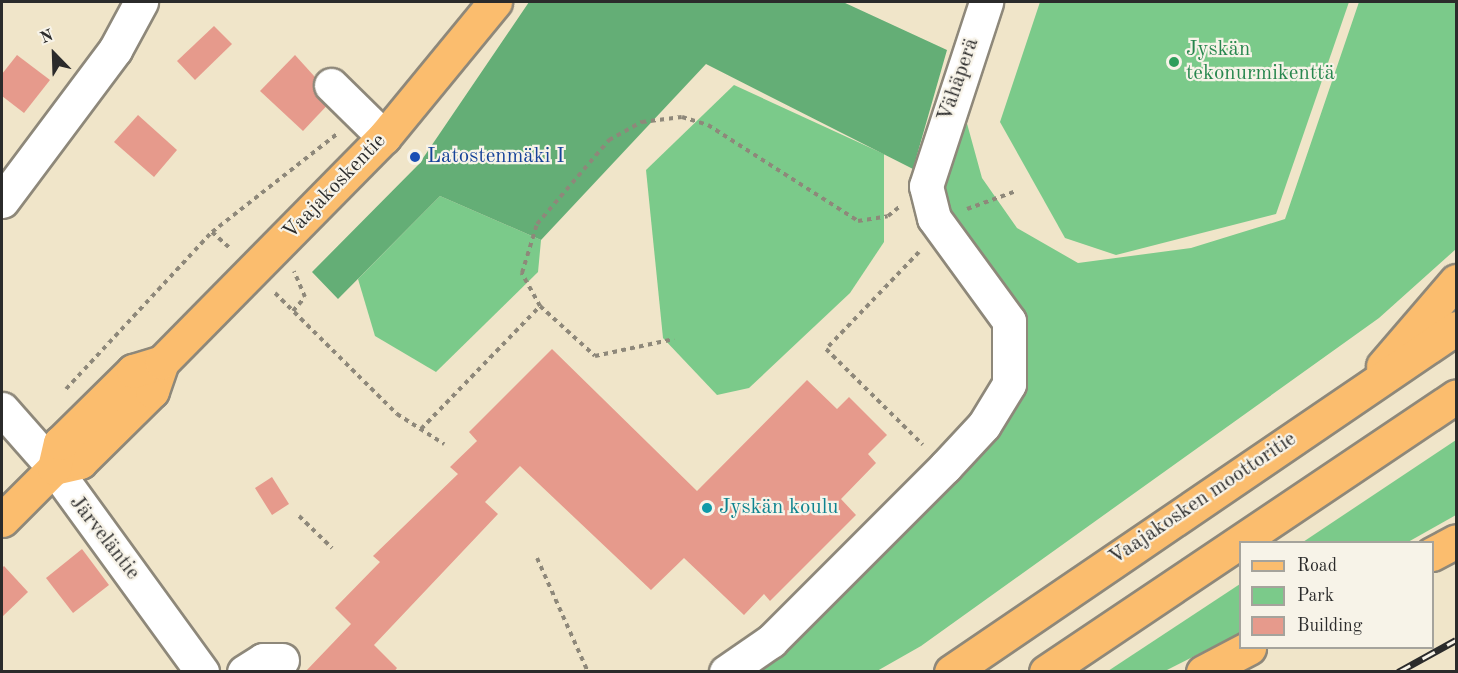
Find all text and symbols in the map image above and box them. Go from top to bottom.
north arrow [24,24,84,84]
text: N [38,28,56,47]
street label: Vähäperä [933,35,985,125]
place label: Jyskän tekonurmikenttä [1186,37,1335,87]
marker: Jyskän tekonurmikenttä [1167,55,1181,69]
street label: Vaajakoskentie [278,129,392,245]
place label: Latostenmäki I [427,144,564,170]
marker: Latostenmäki I [408,150,422,164]
street label: Vaajakosken moottoritie [1105,427,1301,571]
street label: Järveläntie [63,491,145,585]
place label: Jyskän koulu [719,495,839,521]
marker: Jyskän koulu [700,501,714,515]
legend [1239,541,1434,649]
text: Road [1297,557,1337,575]
text: Park [1297,587,1334,605]
text: Building [1297,617,1362,635]

